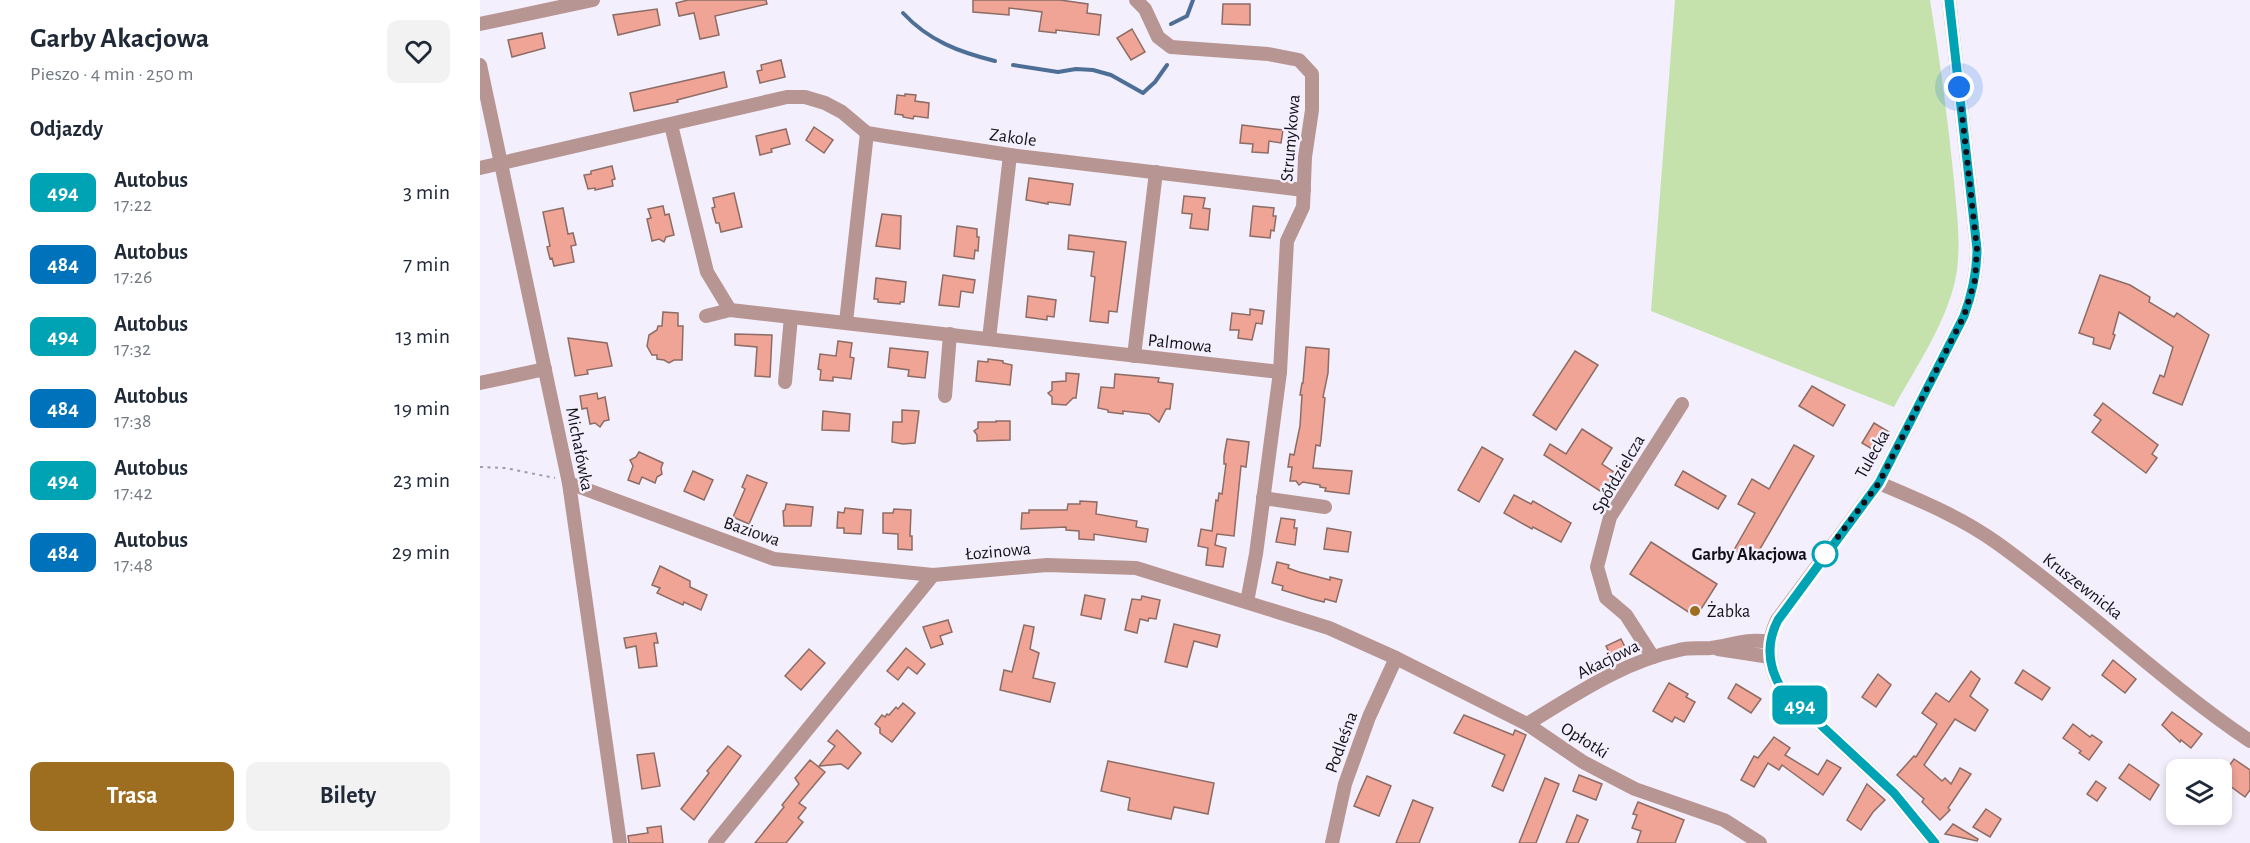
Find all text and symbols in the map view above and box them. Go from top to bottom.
button: heart [387,20,450,83]
text: Garby Akacjowa [30,25,209,53]
text: Pieszo · 4 min · 250 m [30,64,193,84]
your location [1944,72,1974,102]
street label: Strumykowa [1278,94,1304,182]
text: Odjazdy [30,118,103,140]
street label: Zakole [988,126,1038,150]
text: Autobus [114,169,188,191]
text: 3 min [403,181,450,203]
text: 494 [47,182,79,203]
text: 17:22 [114,195,152,215]
text: Autobus [114,241,188,263]
text: 7 min [403,253,450,275]
text: 484 [47,254,79,275]
text: 17:26 [114,267,152,287]
text: Autobus [114,313,188,335]
text: 13 min [395,325,450,347]
text: 494 [47,326,79,347]
street label: Palmowa [1147,332,1213,356]
text: 17:32 [114,339,151,359]
text: Autobus [114,385,188,407]
text: 19 min [394,397,450,419]
text: 484 [47,398,79,419]
street label: Michałówka [562,406,596,492]
text: 17:38 [114,411,152,431]
street label: Tulecka [1852,427,1893,482]
street label: Spółdzielcza [1589,432,1649,517]
text: Autobus [114,457,188,479]
text: 23 min [393,469,450,491]
text: 494 [47,470,79,491]
text: 17:42 [114,483,153,503]
street label: Baziowa [721,514,782,550]
text: Autobus [114,529,188,551]
street label: Łozinowa [964,540,1032,564]
text: 29 min [392,541,450,563]
marker: Garby Akacjowa [1812,541,1838,567]
text: 484 [47,542,79,563]
place label: Garby Akacjowa [1692,546,1807,564]
street label: Kruszewnicka [2039,550,2126,623]
text: 17:48 [114,555,153,575]
place label: Żabka [1707,601,1750,621]
marker: Żabka [1688,604,1702,618]
street label: Akacjowa [1574,637,1642,683]
line badge: 494 [1766,686,1834,724]
text: 494 [1784,695,1816,716]
street label: Podleśna [1323,709,1361,775]
street label: Opłotki [1557,719,1611,762]
map controls [2166,759,2232,825]
button: layers [2166,759,2232,825]
button: Trasa [30,762,234,831]
button: Bilety [246,762,450,831]

